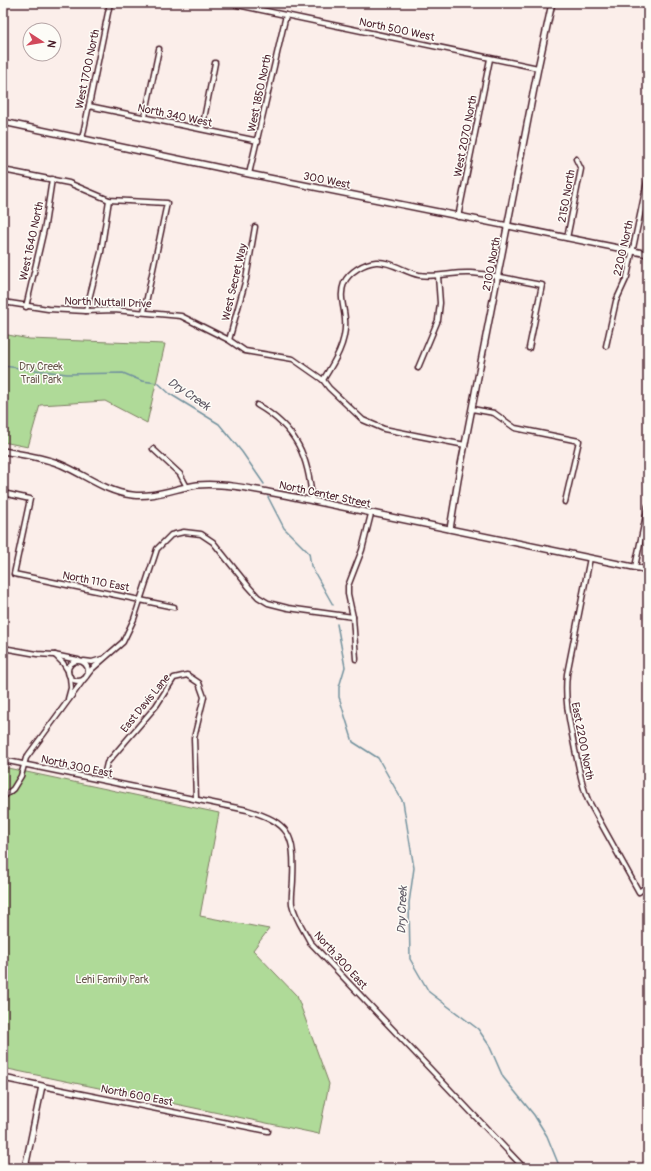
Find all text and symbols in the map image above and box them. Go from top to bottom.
street label: North 500 West [358,15,436,44]
north arrow [22,22,62,62]
street label: West 1700 North [73,28,102,110]
text: N [44,39,58,50]
street label: West 1850 North [245,53,274,133]
street label: West 2070 North [451,94,480,178]
street label: North 340 West [136,101,214,130]
street label: 2150 North [555,169,578,223]
street label: 300 West [302,170,352,192]
street label: West 1640 North [17,200,46,282]
street label: 2200 North [611,219,636,277]
street label: 2100 North [480,236,503,292]
street label: West Secret Way [219,242,250,322]
street label: North Nuttall Drive [64,294,152,311]
park label: Dry Creek Trail Park [19,360,63,386]
water label: Dry Creek [165,375,214,415]
street label: North Center Street [278,478,372,511]
street label: North 110 East [61,569,131,594]
street label: East Davis Lane [118,671,173,735]
street label: East 2200 North [569,701,596,781]
street label: North 300 East [40,753,114,781]
water label: Dry Creek [394,885,411,934]
street label: North 300 East [311,929,370,992]
park label: Lehi Family Park [75,973,149,986]
street label: North 600 East [100,1082,175,1109]

